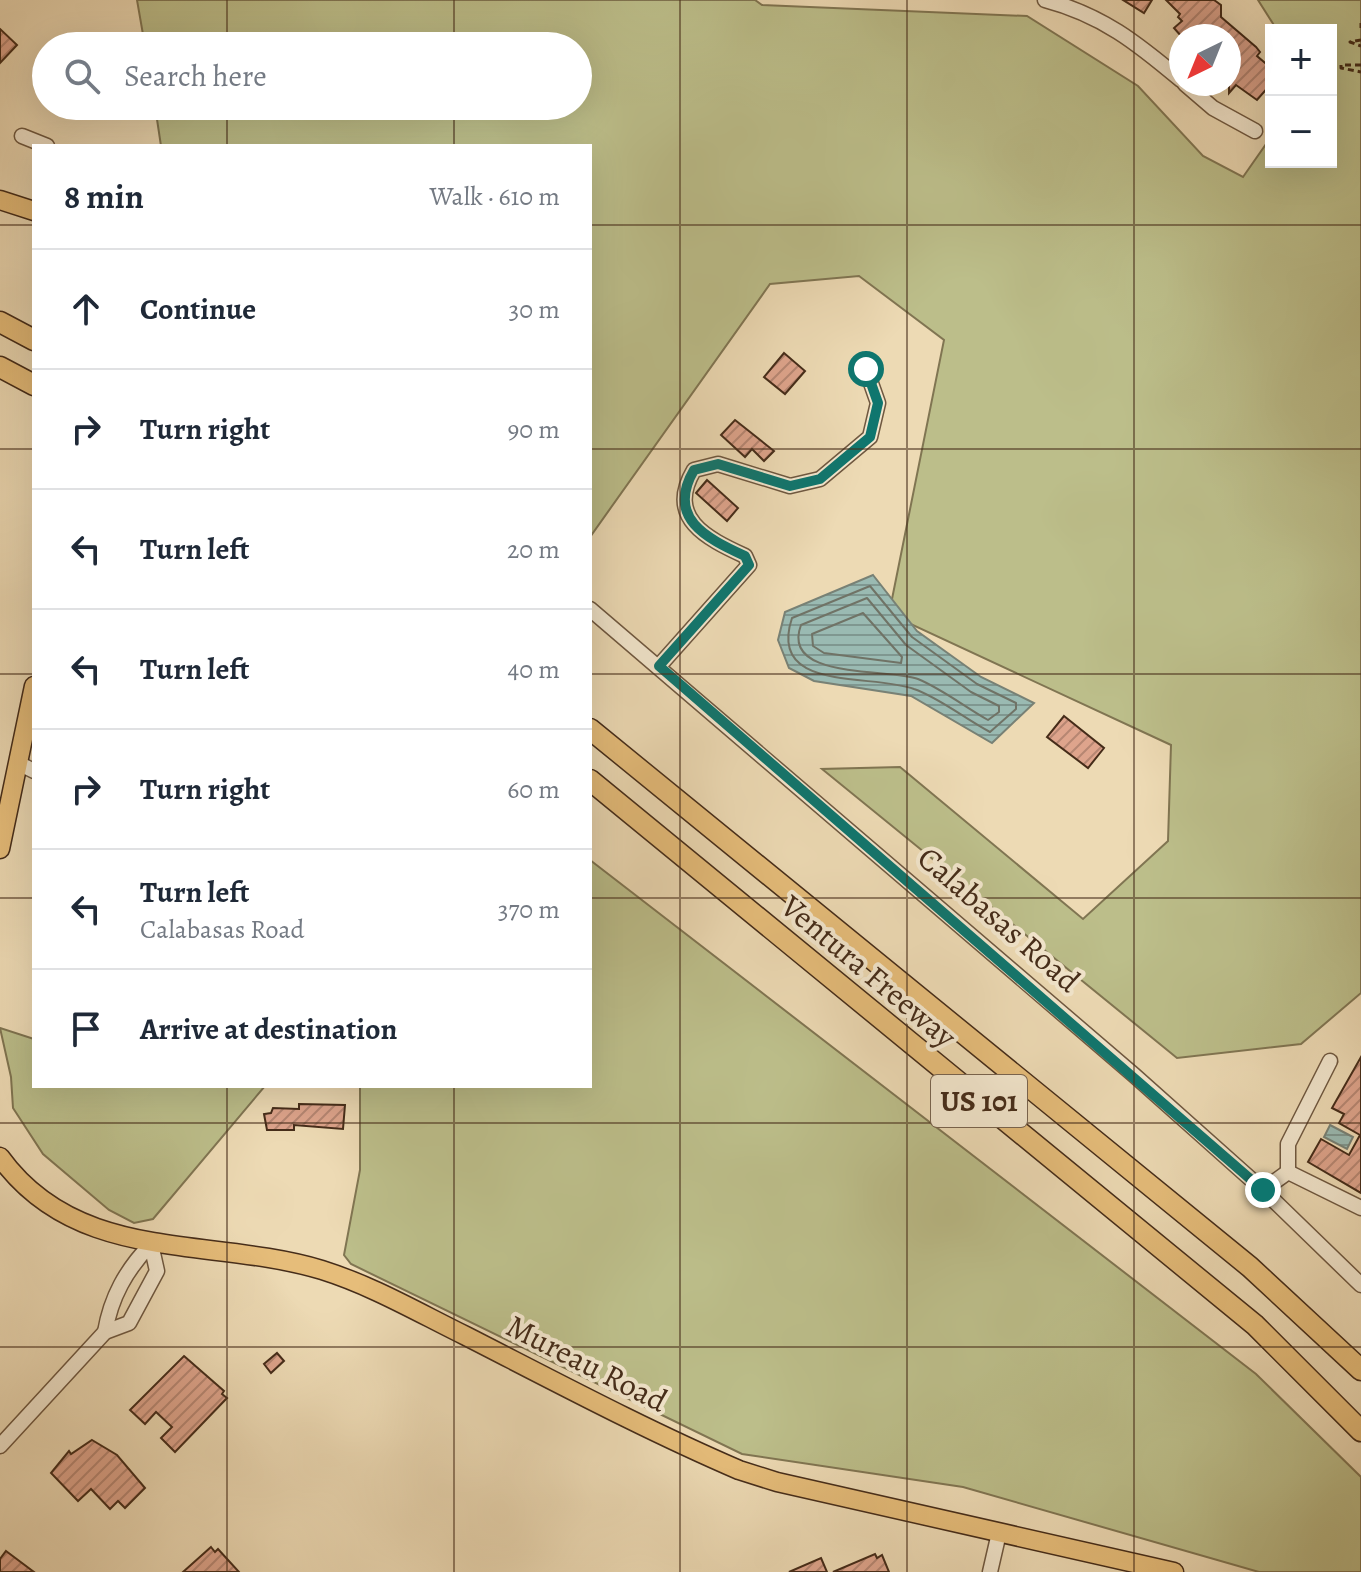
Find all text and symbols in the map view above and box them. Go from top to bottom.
north arrow [1169,24,1241,96]
map controls [1265,24,1337,168]
button: + [1265,24,1337,96]
search box [32,32,592,120]
icon: search [60,54,104,98]
text: Search here [124,56,267,96]
button: − [1265,96,1337,168]
text: 8 min [64,173,144,220]
text: Walk · 610 m [429,179,560,214]
icon: ahead [64,287,108,331]
text: Continue [140,289,256,329]
text: 30 m [509,292,560,327]
route start [848,351,884,387]
icon: right [64,407,108,451]
text: Turn right [140,409,270,449]
text: 90 m [508,412,560,447]
icon: left [64,527,108,571]
text: Turn left [140,529,249,569]
text: 20 m [507,532,560,567]
icon: left [64,647,108,691]
text: Turn left [140,649,249,689]
text: 40 m [508,652,560,687]
icon: right [64,767,108,811]
text: Turn right [140,769,270,809]
text: 60 m [507,772,560,807]
street label: Calabasas Road [908,836,1090,1003]
text: Turn left [140,872,249,912]
street label: Ventura Freeway [771,884,967,1058]
icon: left [64,887,108,931]
text: 370 m [498,892,560,927]
text: Calabasas Road [140,912,304,947]
icon: arrive [64,1007,108,1051]
text: Arrive at destination [140,1009,397,1049]
road number: US 101 [931,1075,1027,1127]
route end [1245,1172,1281,1208]
street label: Mureau Road [499,1304,676,1423]

